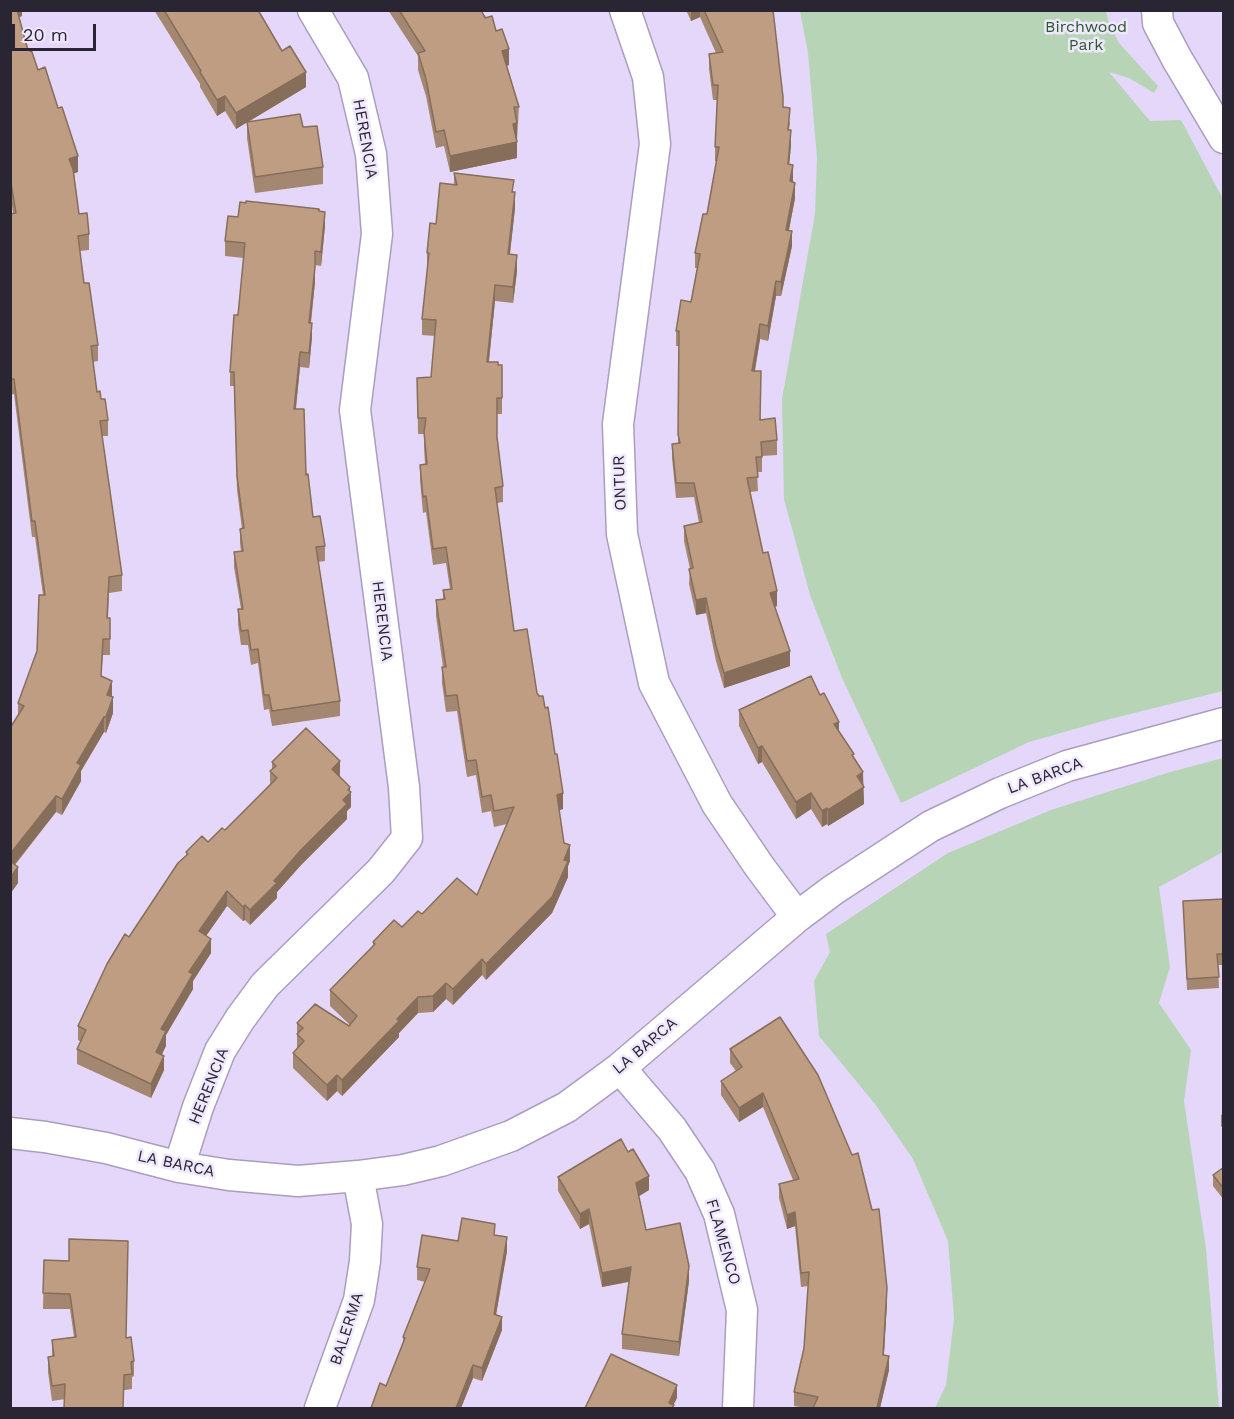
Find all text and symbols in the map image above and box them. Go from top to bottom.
scale bar [15,12,99,50]
park label: Birchwood Park [1045,17,1127,55]
text: 20 m [23,24,68,45]
street label: HERENCIA [349,98,381,180]
street label: ONTUR [609,455,631,511]
street label: HERENCIA [368,580,396,662]
street label: LA BARCA [1005,754,1085,798]
street label: LA BARCA [609,1013,681,1079]
street label: HERENCIA [185,1045,233,1127]
street label: LA BARCA [136,1146,216,1182]
street label: FLAMENCO [702,1197,744,1287]
street label: BALERMA [326,1290,368,1368]

